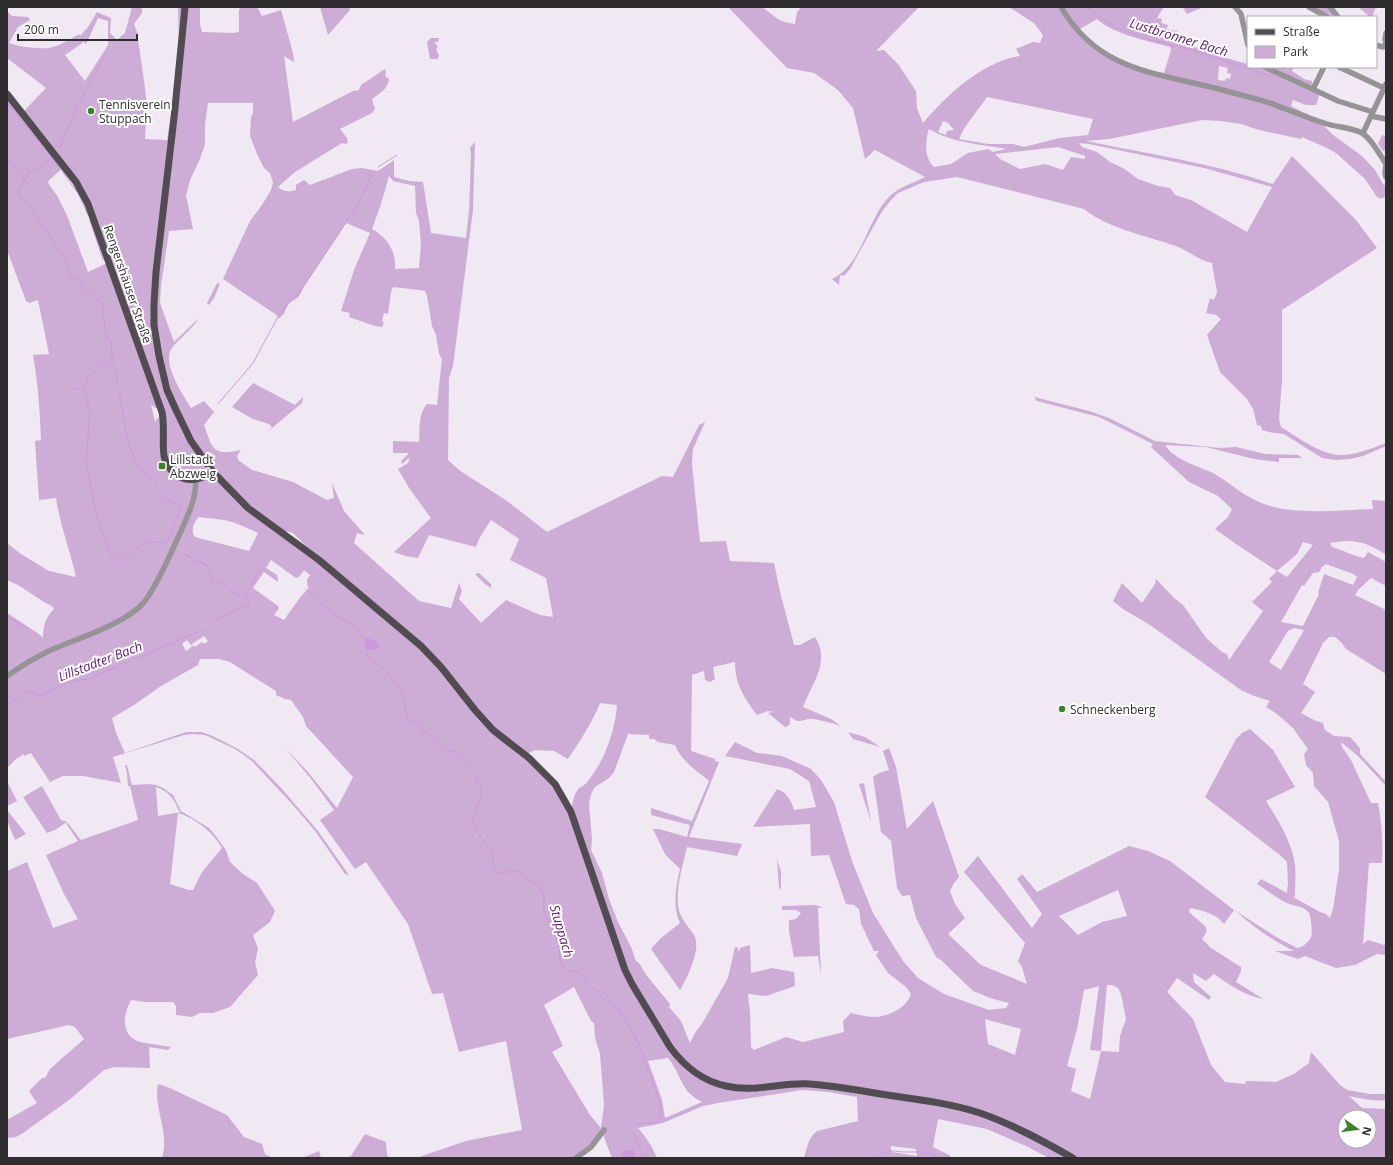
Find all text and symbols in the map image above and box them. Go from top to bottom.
water label: Lustbronner Bach [1128,13,1230,61]
scale bar [18,16,137,42]
legend [1247,16,1377,68]
text: 200 m [24,21,59,38]
text: Straße [1283,23,1320,40]
text: Park [1283,43,1309,60]
place label: Tennisverein Stuppach [99,96,171,127]
marker: Tennisverein Stuppach [86,106,96,116]
street label: Rengershäuser Straße [100,223,156,346]
place label: Lillstadt Abzweig [170,451,217,482]
marker: Lillstadt Abzweig [157,461,167,471]
water label: Lillstadter Bach [55,637,145,685]
place label: Schneckenberg [1070,701,1156,718]
marker: Schneckenberg [1057,704,1067,714]
water label: Stuppach [546,903,578,959]
north arrow [1337,1109,1377,1149]
text: N [1359,1125,1376,1138]

